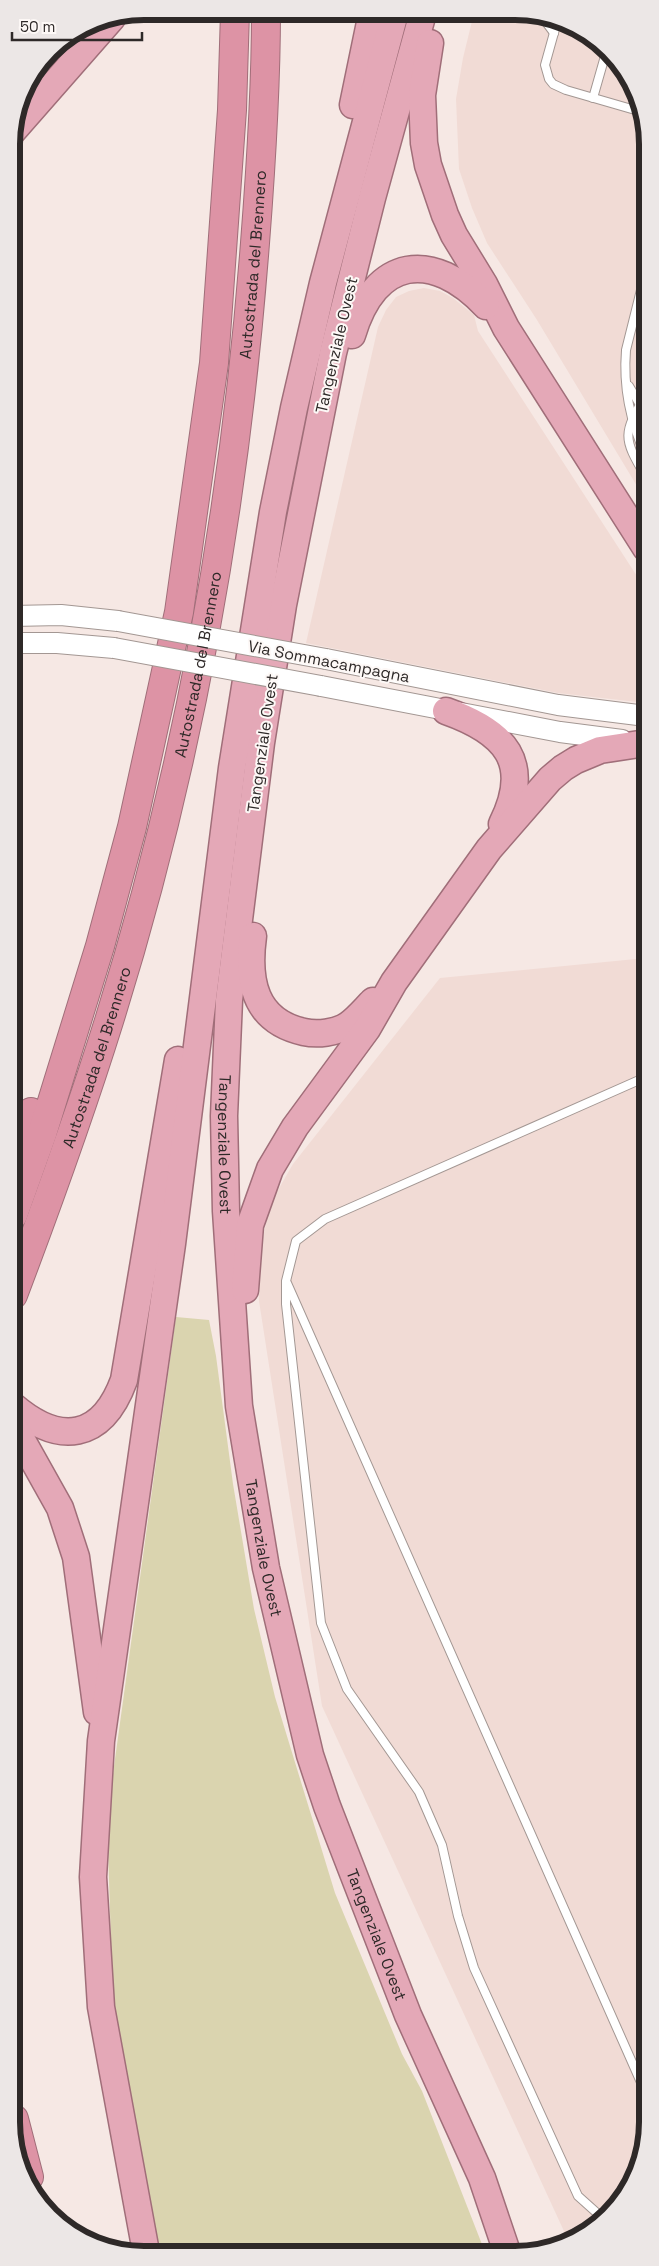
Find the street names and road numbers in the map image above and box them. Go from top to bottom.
street label: Autostrada del Brennero [234,170,271,360]
street label: Tangenziale Ovest [311,275,362,415]
street label: Autostrada del Brennero [170,570,226,760]
street label: Via Sommacampagna [246,635,412,687]
street label: Tangenziale Ovest [242,672,283,814]
street label: Autostrada del Brennero [58,964,136,1151]
street label: Tangenziale Ovest [213,1074,236,1215]
street label: Tangenziale Ovest [240,1478,287,1619]
street label: Tangenziale Ovest [341,1866,411,2004]

